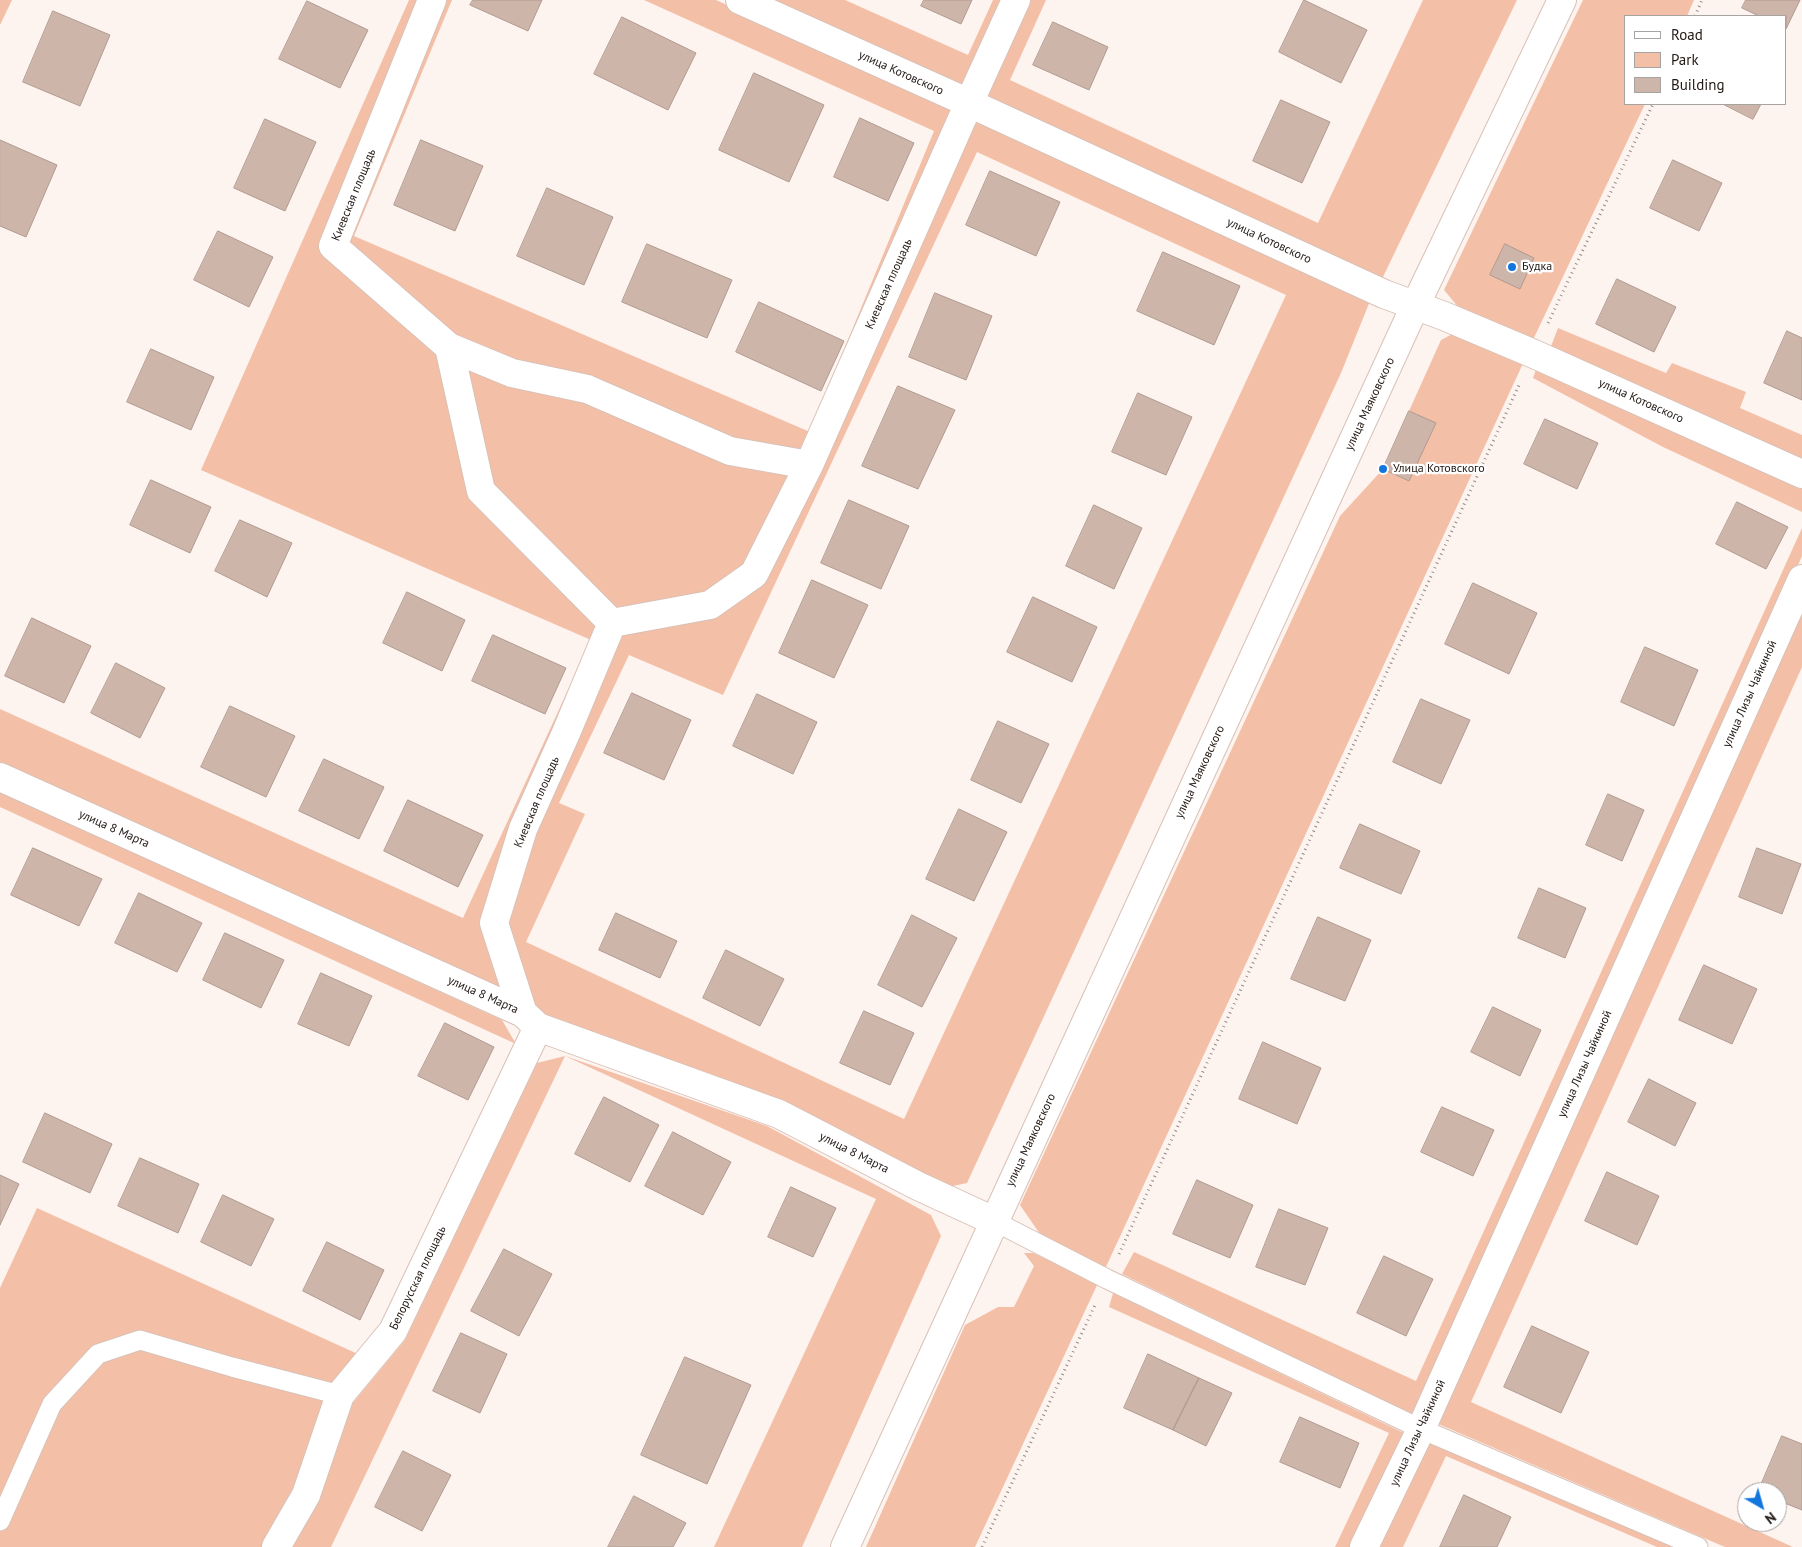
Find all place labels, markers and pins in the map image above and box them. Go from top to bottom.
place label: Будка [1522,260,1552,274]
marker: Будка [1506,261,1518,273]
place label: Улица Котовского [1393,462,1485,476]
marker: Улица Котовского [1377,463,1389,475]

